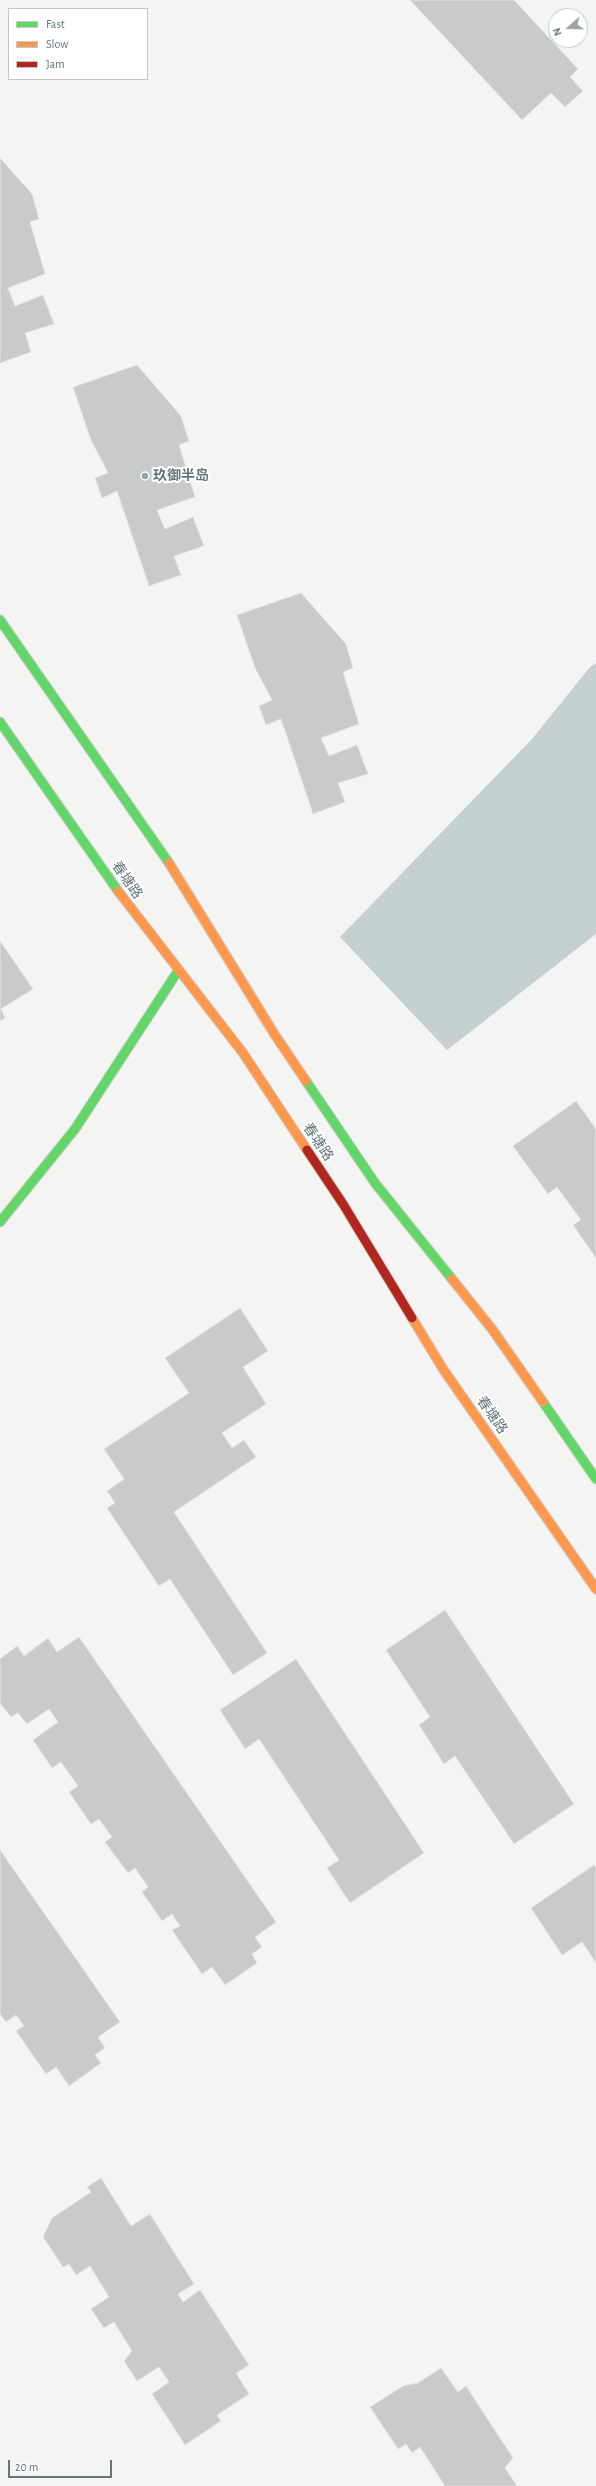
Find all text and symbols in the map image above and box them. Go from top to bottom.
legend [8,8,148,80]
north arrow [548,8,588,48]
text: Fast [46,18,65,30]
text: N [551,26,564,37]
text: Slow [46,38,68,50]
text: Jam [46,58,65,70]
place label: 玖御半岛 [153,468,209,484]
marker: 玖御半岛 [140,471,150,481]
street label: 春塘路 [108,858,146,902]
street label: 春塘路 [299,1120,337,1164]
street label: 春塘路 [473,1393,511,1437]
scale bar [10,2452,114,2478]
text: 20 m [15,2461,38,2473]

